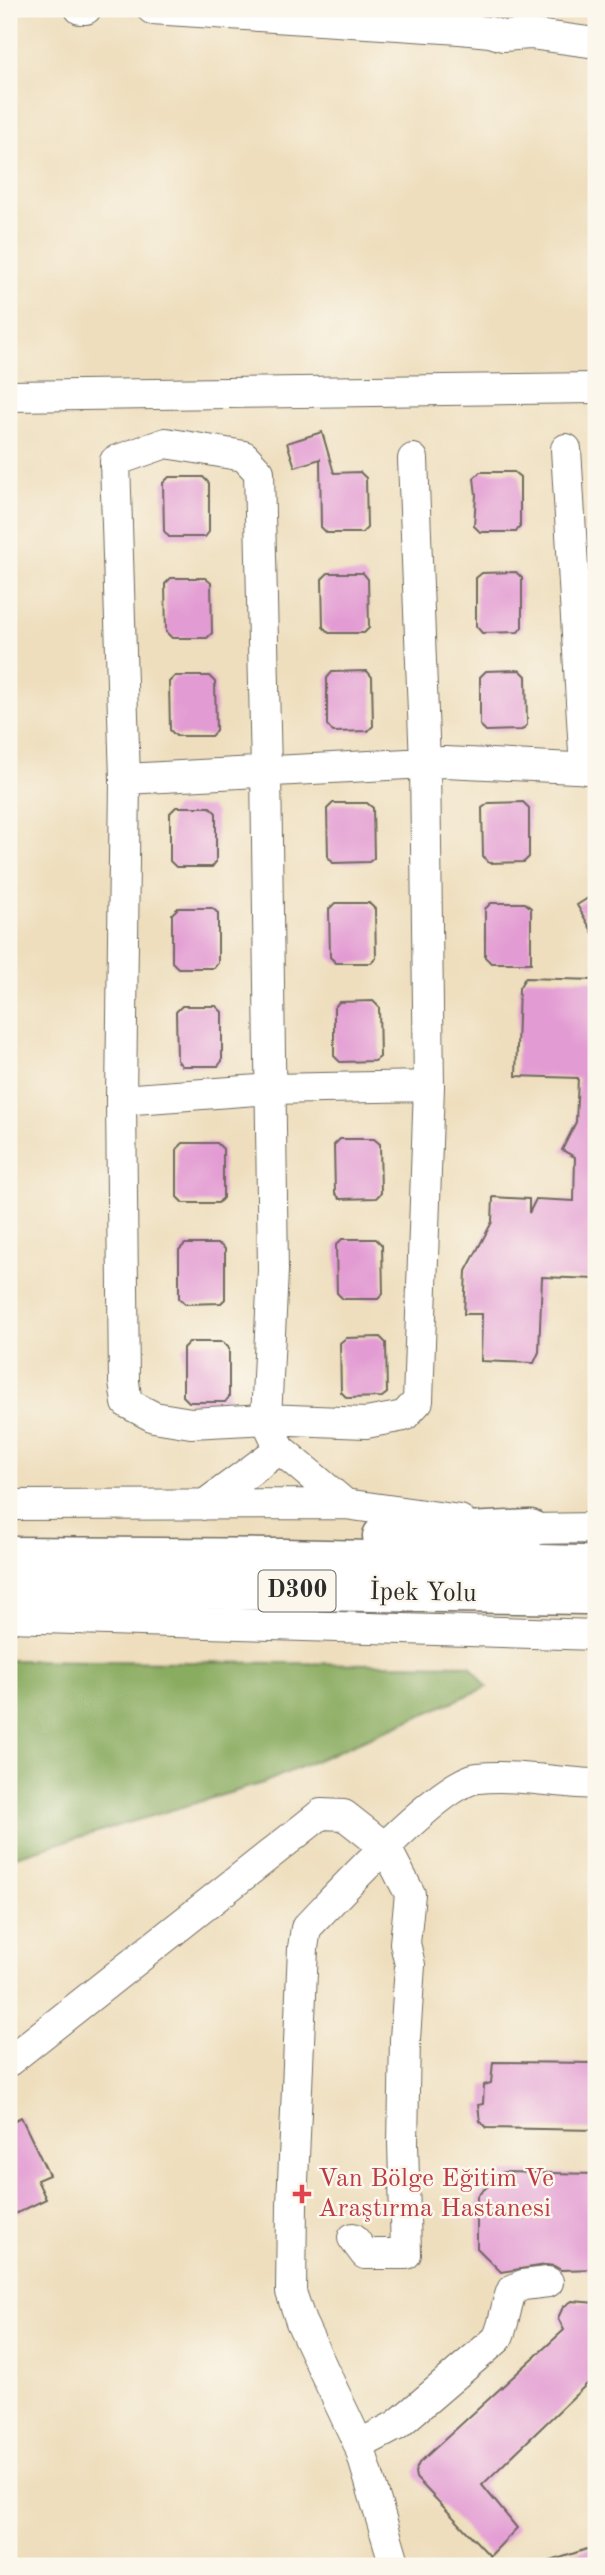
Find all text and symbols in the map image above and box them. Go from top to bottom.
road number: D300 [258,1570,336,1611]
street label: İpek Yolu [369,1576,477,1607]
place label: Van Bölge Eğitim Ve Araştırma Hastanesi [318,2166,554,2222]
marker: Van Bölge Eğitim Ve Araştırma Hastanesi [292,2184,312,2204]

